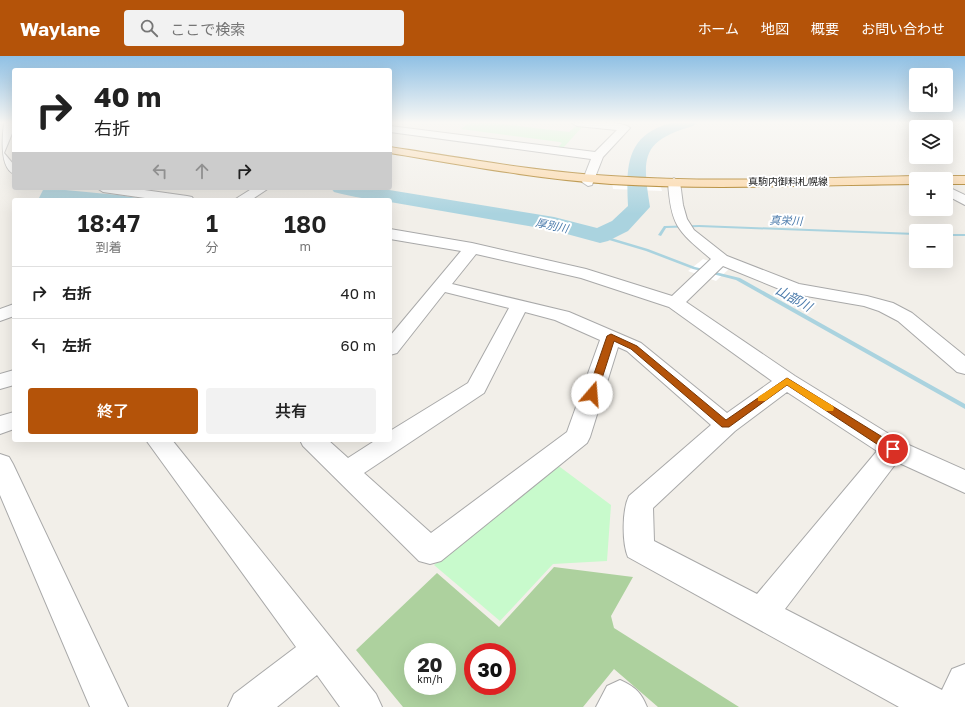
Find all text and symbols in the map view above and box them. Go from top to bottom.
search box [124,10,404,46]
text: Waylane [20,17,100,40]
icon: search [138,17,160,39]
text: ここで検索 [170,20,245,38]
text: ホーム [697,20,739,37]
text: 地図 [761,20,789,37]
text: 概要 [811,20,839,37]
text: お問い合わせ [861,20,945,37]
map controls [909,68,953,268]
button: sound [909,68,953,112]
text: 40 m [94,80,161,113]
icon: right [28,84,80,136]
text: 右折 [94,117,130,139]
button: layers [909,120,953,164]
icon: left [149,160,171,182]
icon: ahead [191,160,213,182]
icon: right [233,160,255,182]
button: + [909,172,953,216]
street label: 真駒内御料札幌線 [748,175,828,187]
text: 18:47 [77,208,140,237]
text: 1 [206,208,218,237]
text: 180 [284,209,327,238]
water label: 真栄川 [769,213,804,227]
water label: 厚別川 [535,215,570,235]
button: − [909,224,953,268]
text: m [300,238,311,254]
text: 到着 [96,239,122,255]
text: 分 [206,239,219,255]
icon: right [28,282,50,304]
water label: 山部川 [773,282,817,315]
text: 右折 [62,284,92,302]
text: 40 m [341,284,376,302]
icon: left [28,334,50,356]
text: 左折 [62,336,92,354]
text: 60 m [341,336,376,354]
position arrow [571,373,613,415]
button: 終了 [28,388,198,434]
button: 共有 [206,388,376,434]
pin [876,432,910,466]
icon: arrive [882,438,904,460]
speed limit sign: 30 [464,643,516,695]
text: 20 [417,652,443,676]
text: km/h [417,673,443,685]

